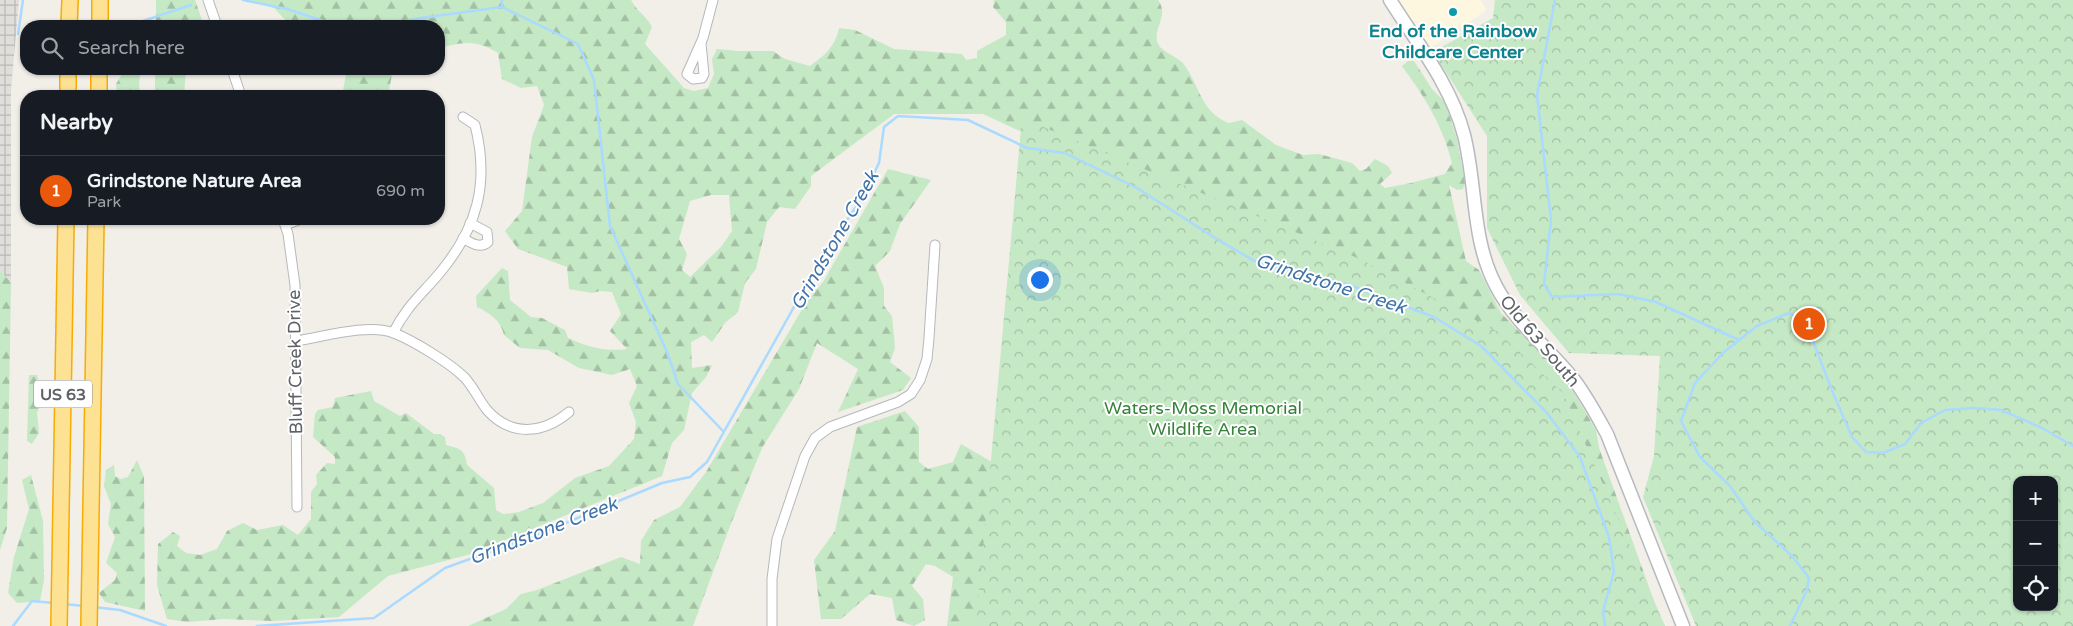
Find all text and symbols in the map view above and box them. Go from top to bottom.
marker: End of the Rainbow Childcare Center [1447,6,1459,18]
search box [20,20,445,75]
place label: End of the Rainbow Childcare Center [1369,20,1538,63]
icon: search [38,34,66,62]
text: Search here [78,37,185,59]
text: Nearby [40,110,113,135]
water label: Grindstone Creek [786,166,884,314]
text: Grindstone Nature Area [87,170,302,192]
text: 1 [51,181,61,201]
text: 690 m [376,181,425,201]
text: Park [87,192,121,212]
water label: Grindstone Creek [1253,249,1410,319]
your location [1027,267,1053,293]
street label: Bluff Creek Drive [283,290,307,434]
street label: Old 63 South [1495,291,1585,391]
pin: 1 [1793,305,1825,343]
road number: US 63 [34,380,92,408]
park label: Waters-Moss Memorial Wildlife Area [1104,397,1302,440]
map controls [2013,476,2058,611]
button: + [2013,476,2058,521]
water label: Grindstone Creek [466,492,622,569]
button: − [2013,521,2058,566]
button: locate [2013,566,2058,611]

